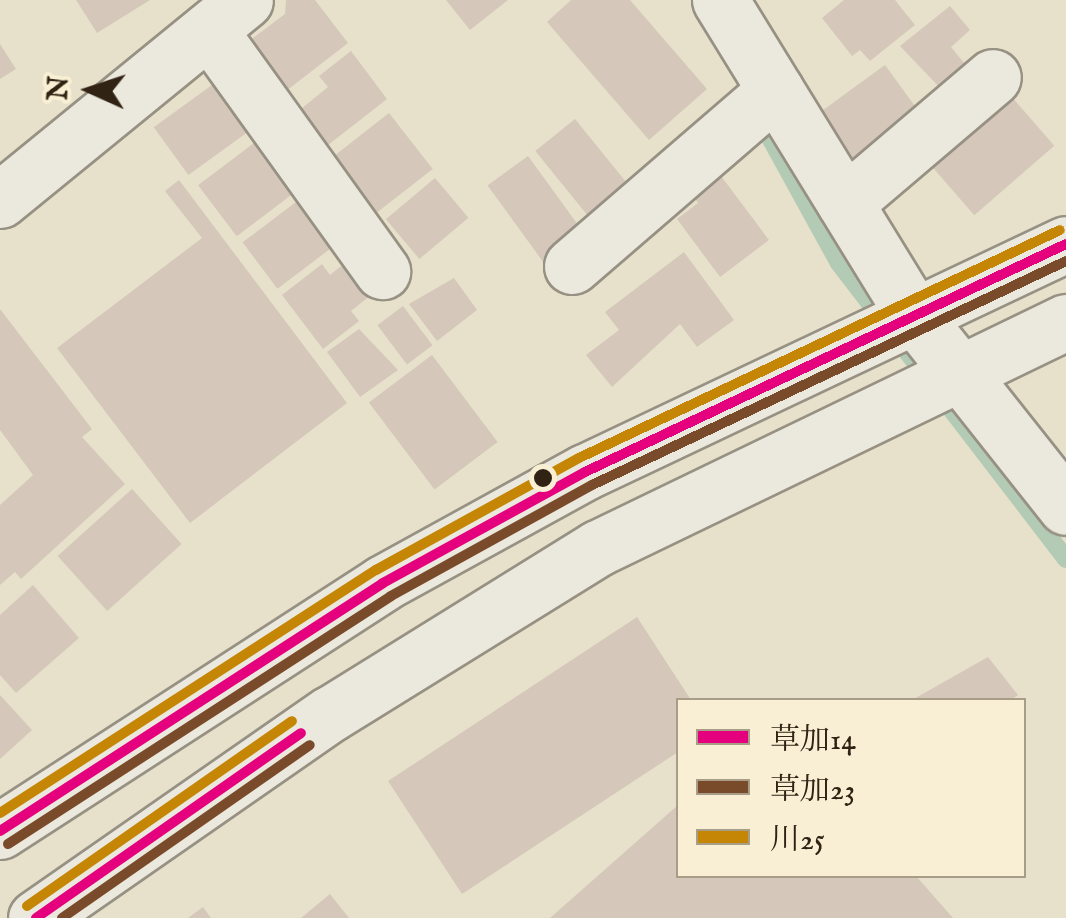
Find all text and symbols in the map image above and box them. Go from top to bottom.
north arrow [40,40,140,140]
text: N [41,75,78,101]
unlabelled marker [533,468,553,488]
legend [676,698,1026,878]
text: 草加14 [770,722,856,760]
text: 草加23 [770,772,855,810]
text: 川25 [770,822,825,860]

